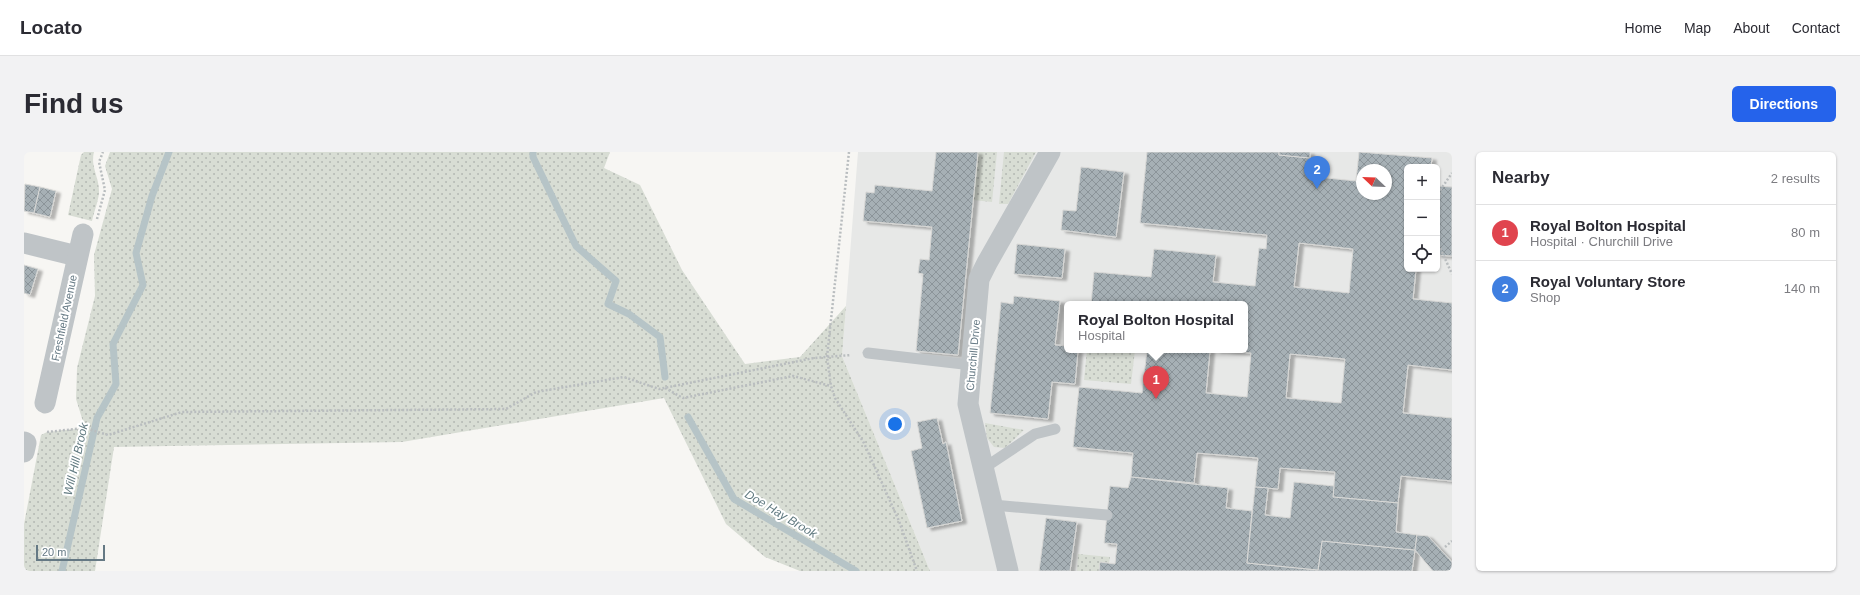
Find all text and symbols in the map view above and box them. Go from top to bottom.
text: Locato [20,17,82,38]
text: Home [1625,20,1662,36]
text: Map [1684,20,1711,36]
text: About [1733,20,1770,36]
text: Contact [1792,20,1840,36]
button: Directions [1732,86,1836,122]
text: Find us [24,88,124,119]
pin: 2 [1304,156,1330,189]
north arrow [1356,164,1392,200]
map controls [1404,164,1440,272]
button: + [1404,164,1440,200]
text: Nearby [1492,168,1550,187]
text: 2 results [1771,171,1820,186]
button: − [1404,200,1440,236]
text: Royal Bolton Hospital [1530,217,1686,234]
text: 1 [1501,225,1509,240]
text: 80 m [1791,225,1820,240]
text: Hospital · Churchill Drive [1530,234,1673,249]
button: locate [1404,236,1440,272]
text: Royal Voluntary Store [1530,273,1686,290]
street label: Freshfield Avenue [49,274,79,362]
text: 2 [1501,281,1509,296]
text: 140 m [1784,281,1820,296]
text: Shop [1530,290,1560,305]
popup [1064,301,1248,353]
text: Royal Bolton Hospital [1078,311,1234,328]
street label: Churchill Drive [964,319,982,391]
text: Hospital [1078,328,1125,343]
pin: 1 [1143,366,1169,399]
your location [885,414,905,434]
water label: Will Hill Brook [61,420,91,497]
water label: Doe Hay Brook [743,487,820,541]
scale bar [36,543,105,562]
text: 20 m [42,546,66,558]

